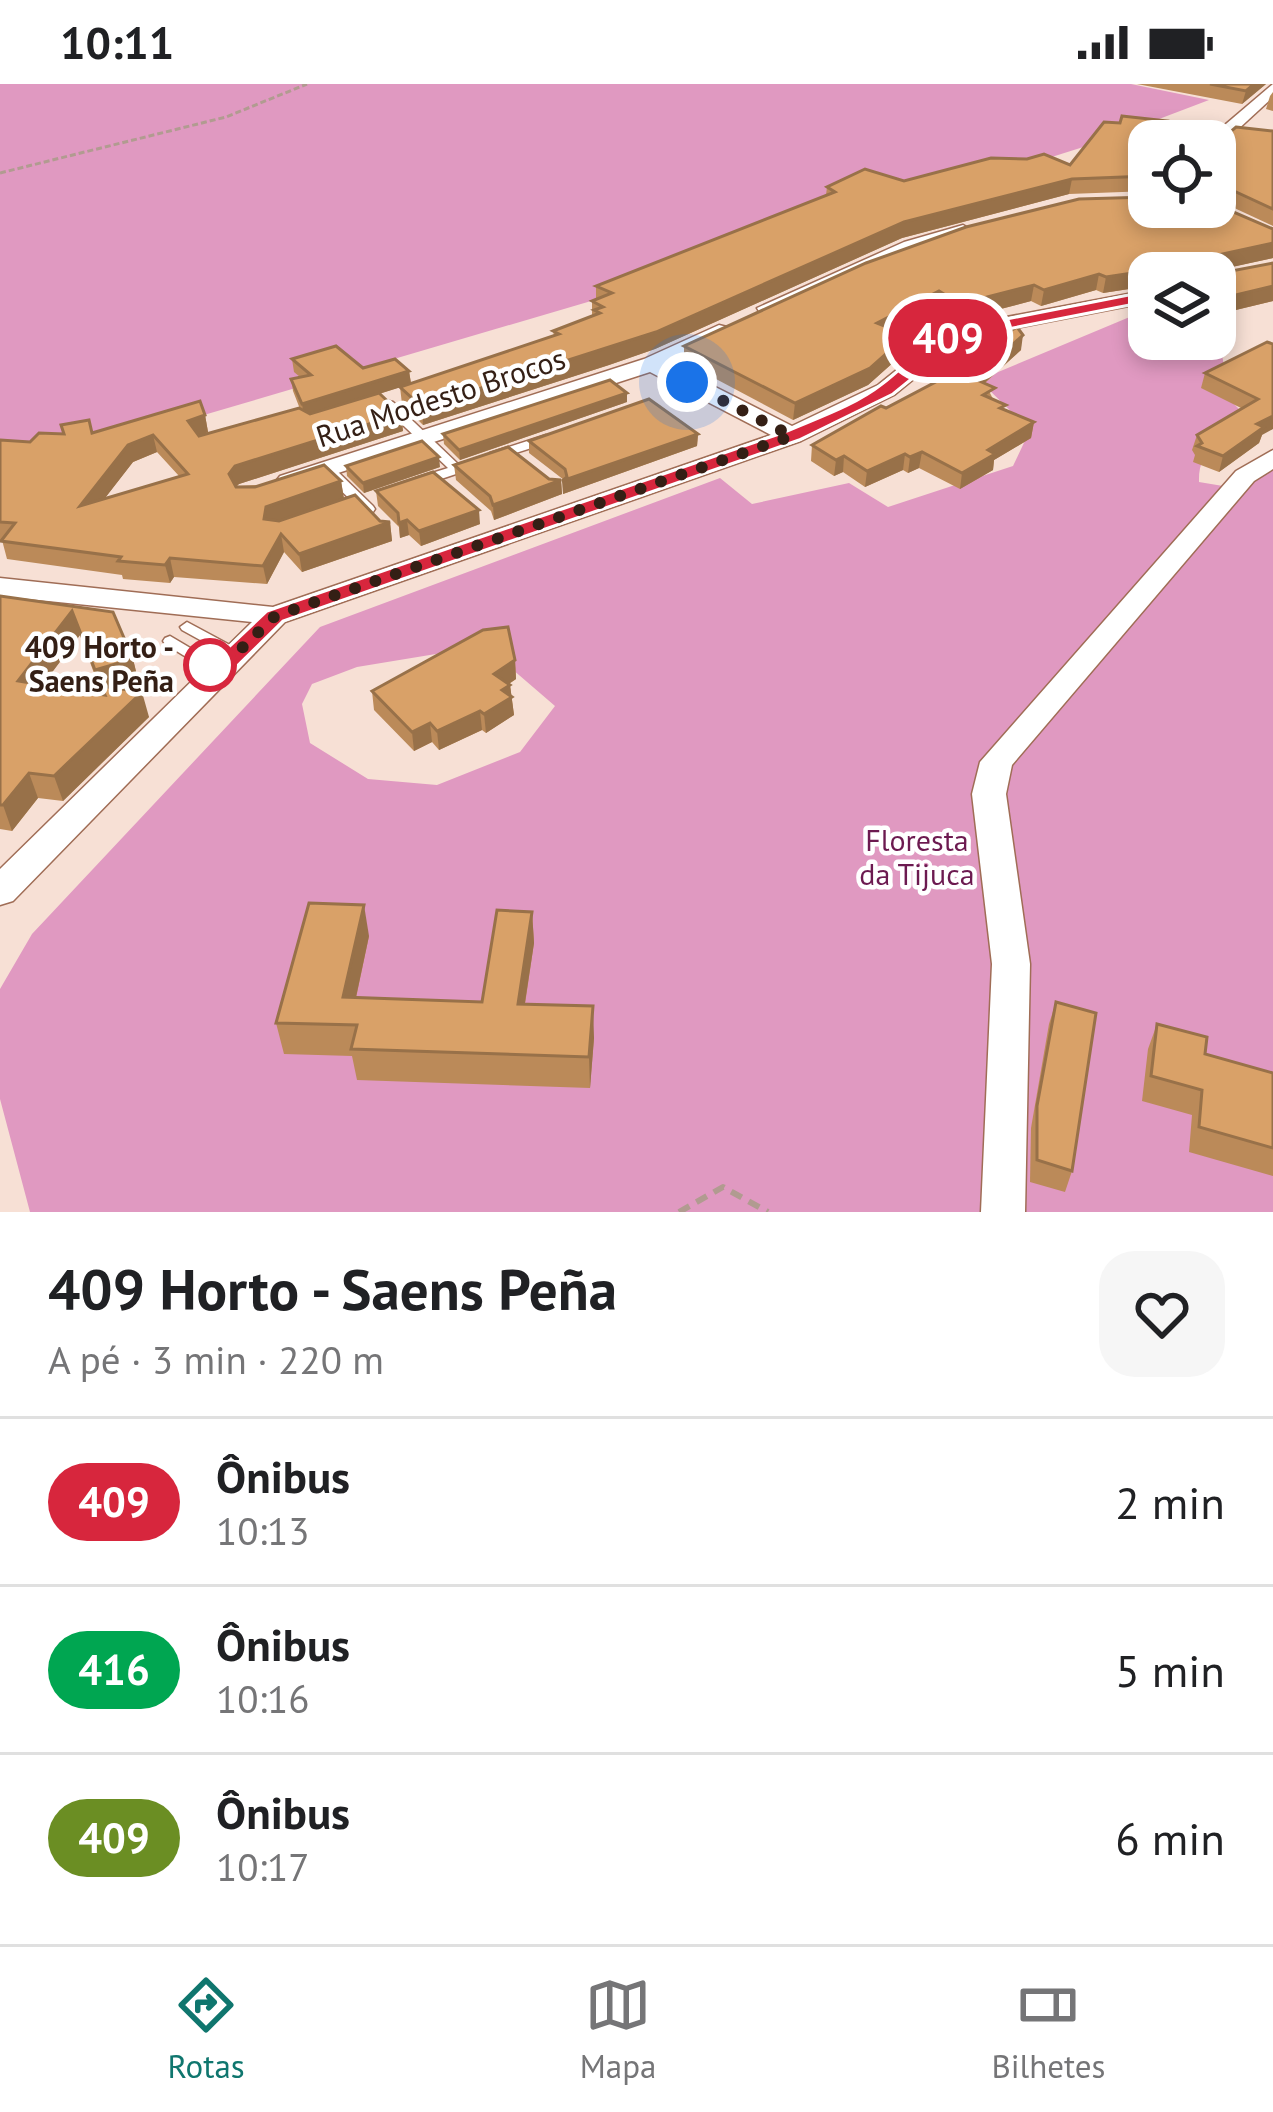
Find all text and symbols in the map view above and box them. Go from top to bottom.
text: 10:11 [60,13,174,71]
map controls [1128,120,1236,360]
button: locate [1128,120,1236,228]
button: layers [1128,252,1236,360]
line badge: 409 [879,299,1017,377]
text: 409 [912,310,984,365]
street label: Rua Modesto Brocos [311,338,570,455]
your location [657,352,717,412]
place label: 409 Horto - Saens Peña [25,627,174,700]
marker: 409 Horto - Saens Peña [185,640,235,690]
park label: Floresta da Tijuca [859,820,975,893]
button: heart [1099,1251,1225,1377]
text: 409 Horto - Saens Peña [48,1252,617,1326]
text: A pé · 3 min · 220 m [48,1334,384,1385]
text: Ônibus [216,1447,350,1505]
text: 2 min [1115,1473,1225,1531]
text: 409 [78,1474,150,1529]
text: 10:13 [216,1505,310,1556]
text: Ônibus [216,1615,350,1673]
text: 5 min [1115,1641,1225,1699]
text: 416 [78,1642,150,1697]
text: 10:16 [216,1673,310,1724]
text: Ônibus [216,1783,350,1841]
text: 6 min [1115,1809,1225,1867]
text: 409 [78,1810,150,1865]
text: 10:17 [216,1841,310,1892]
tab: Rotas [168,1972,245,2087]
tab: Mapa [580,1972,656,2087]
tab: Bilhetes [991,1972,1105,2087]

